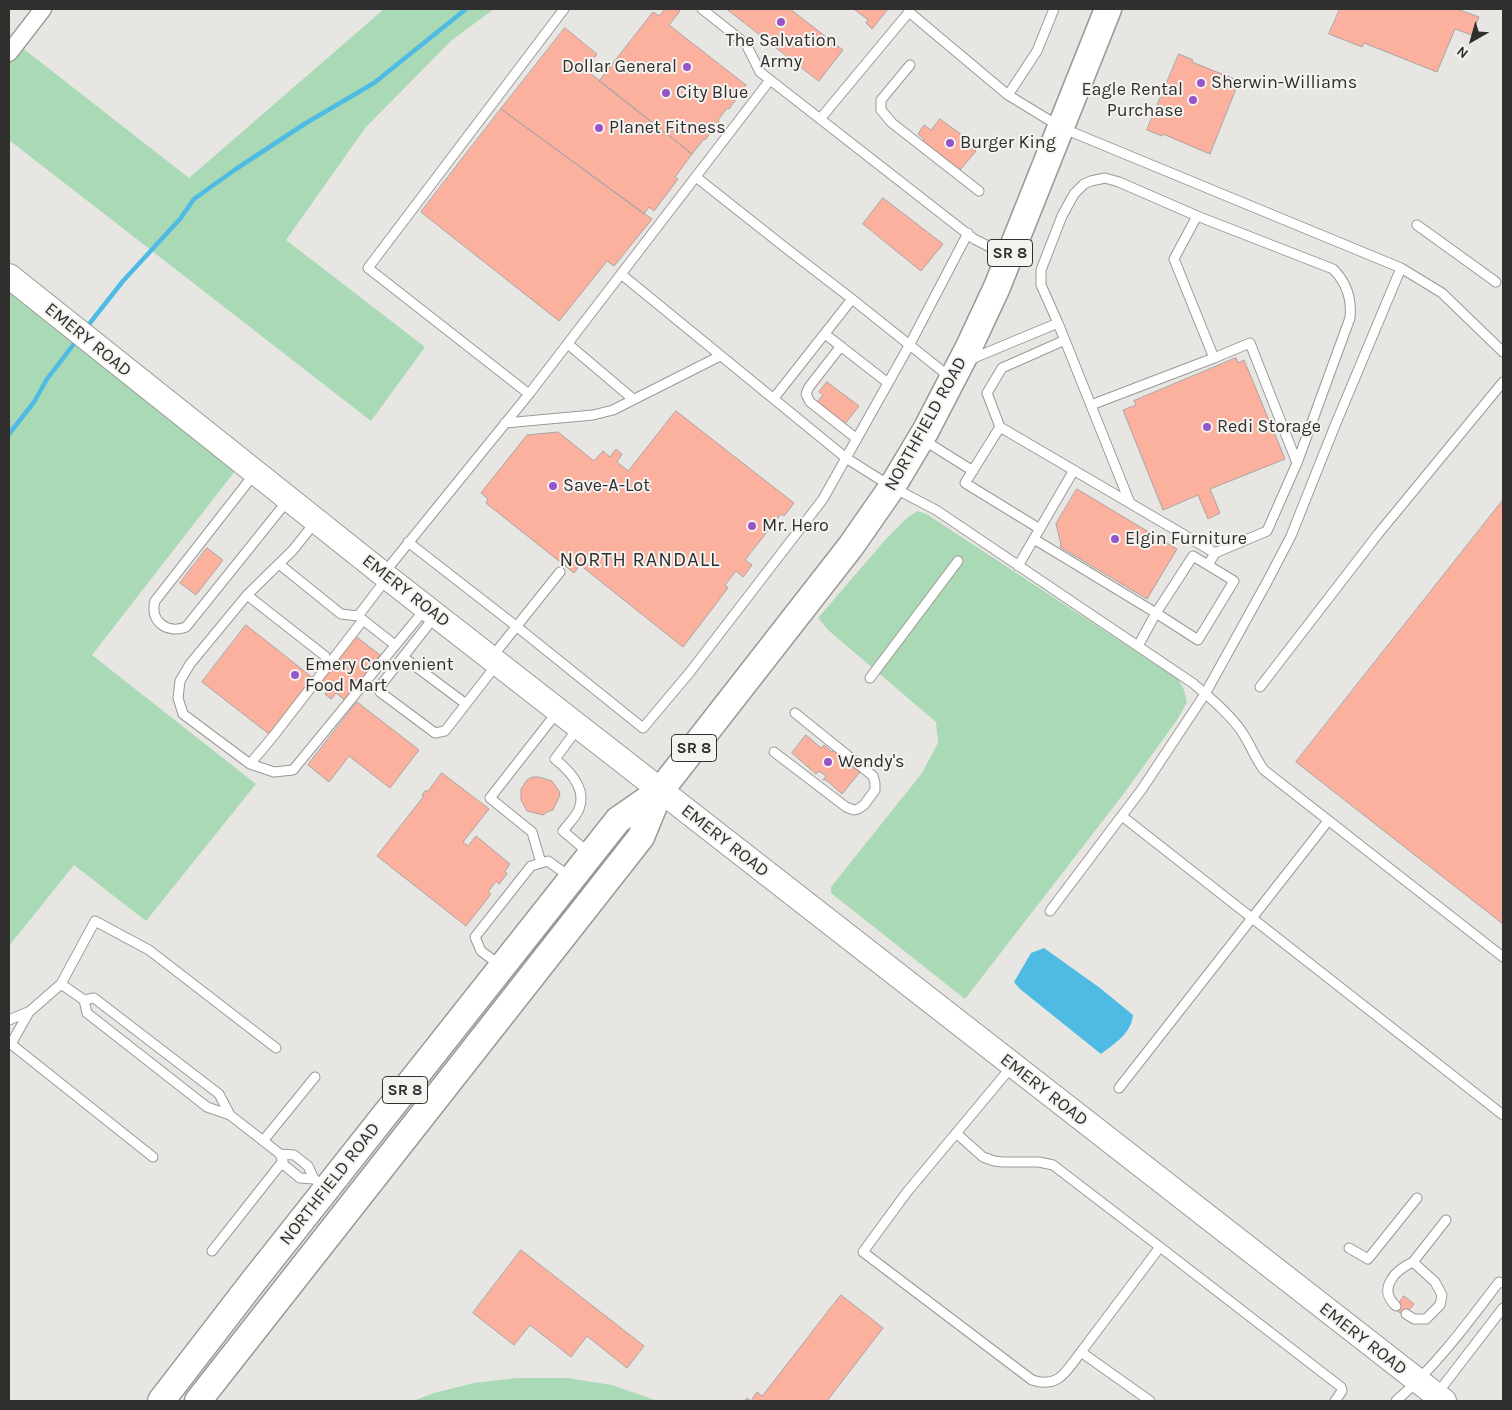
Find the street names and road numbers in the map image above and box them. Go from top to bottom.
road number: SR 8 [988,240,1032,266]
street label: EMERY ROAD [40,298,136,382]
street label: NORTHFIELD ROAD [880,353,972,495]
street label: EMERY ROAD [358,550,454,632]
road number: SR 8 [672,734,716,761]
street label: EMERY ROAD [677,800,773,882]
street label: EMERY ROAD [996,1049,1092,1131]
road number: SR 8 [382,1076,428,1104]
street label: NORTHFIELD ROAD [275,1118,385,1250]
street label: EMERY ROAD [1315,1298,1411,1380]

